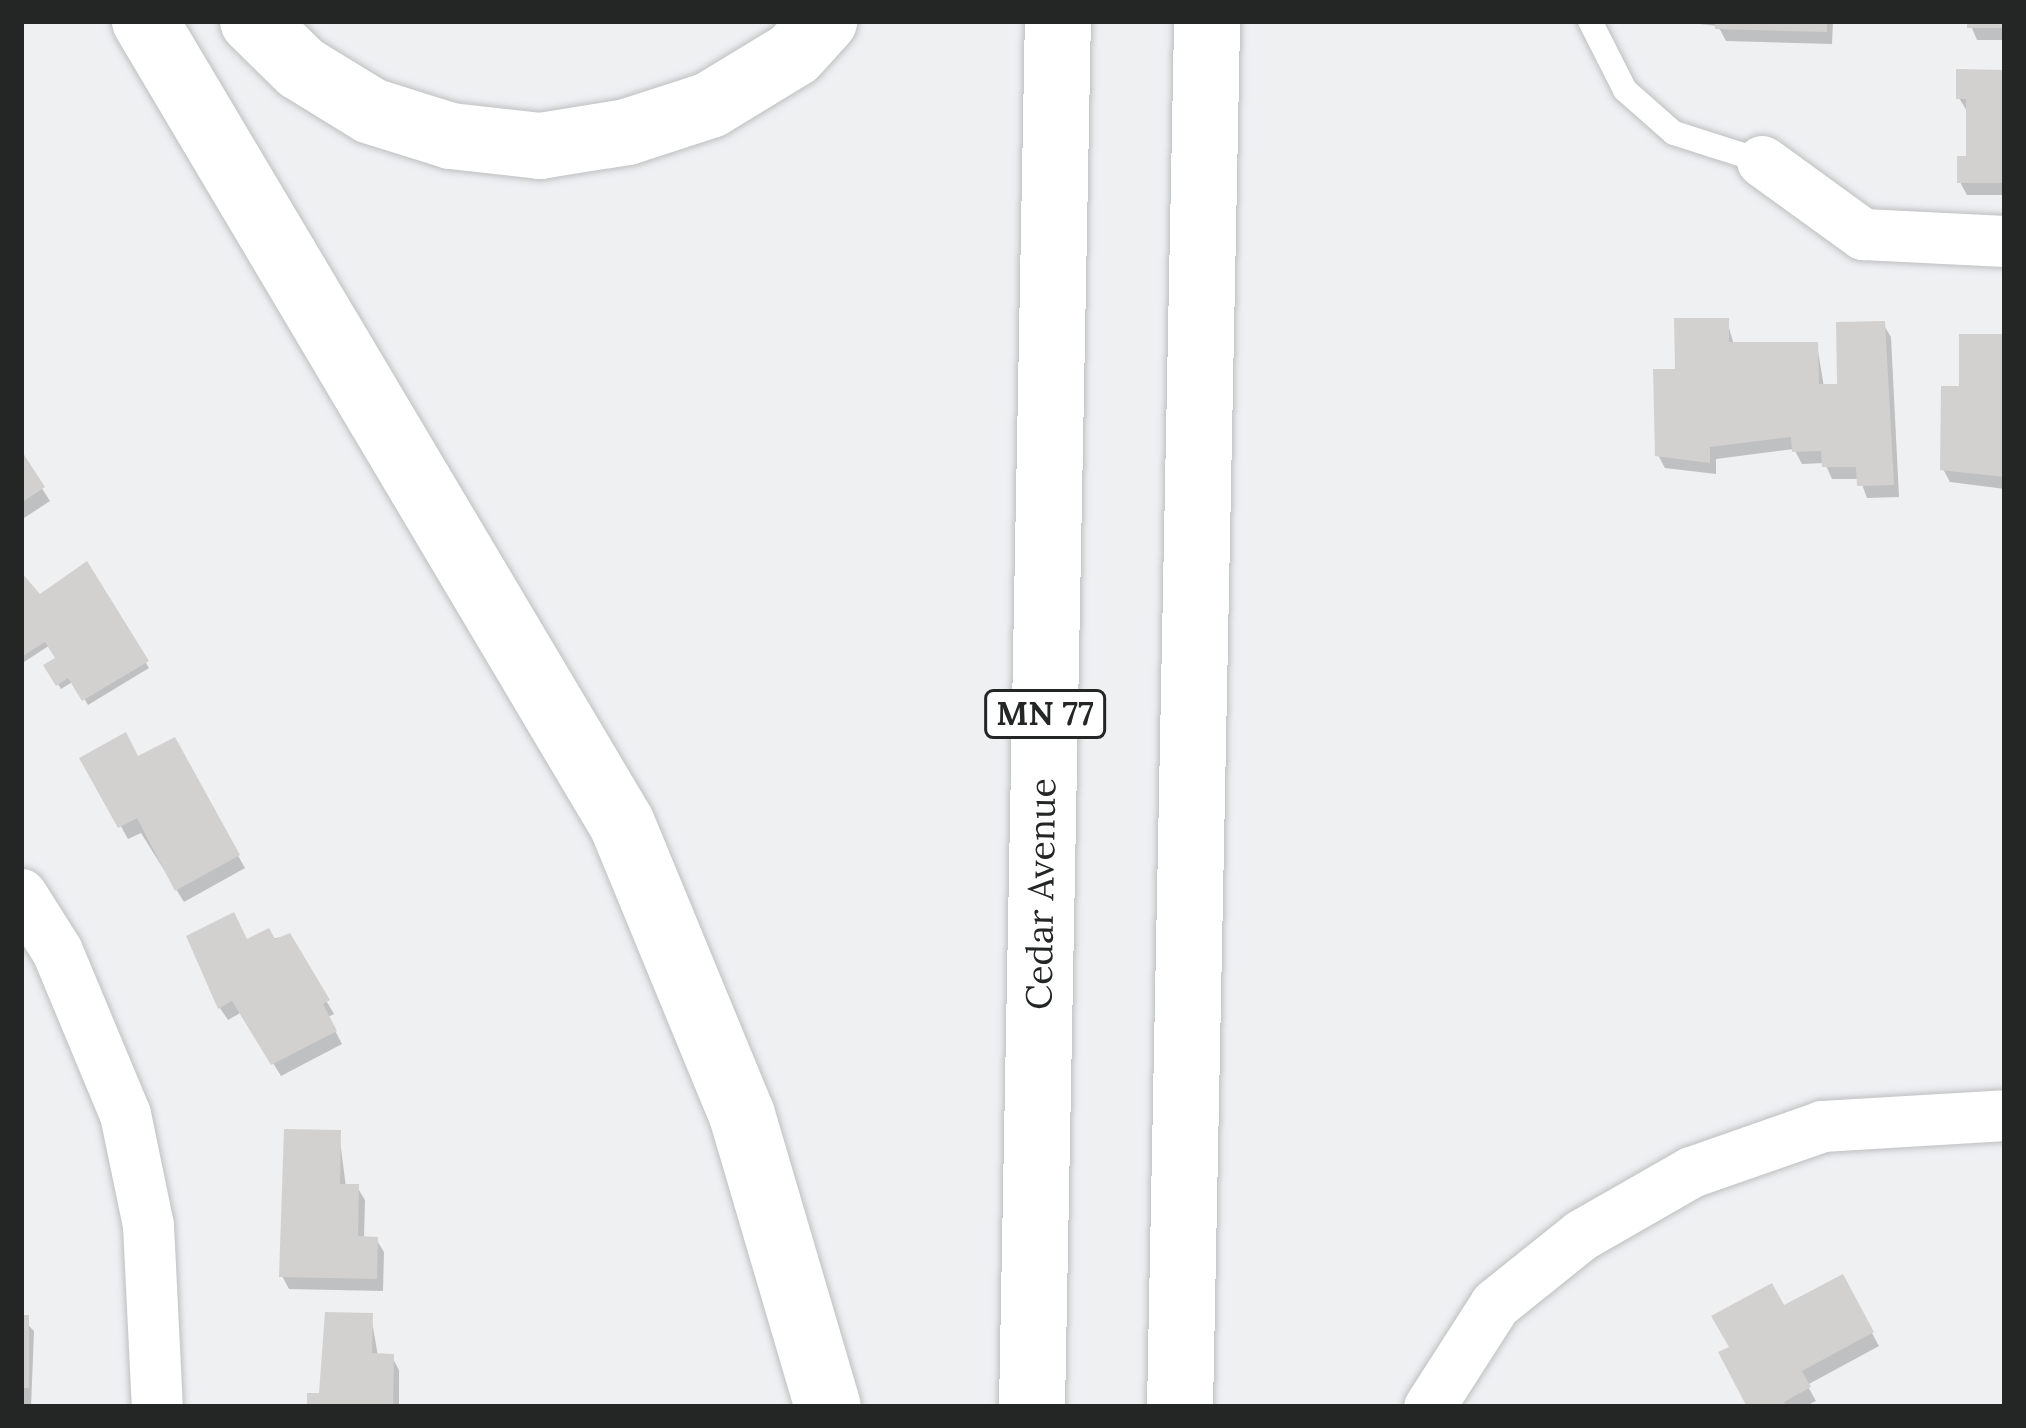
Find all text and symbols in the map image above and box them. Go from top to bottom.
road number: MN 77 [982,687,1108,741]
street label: Cedar Avenue [1017,778,1065,1010]

